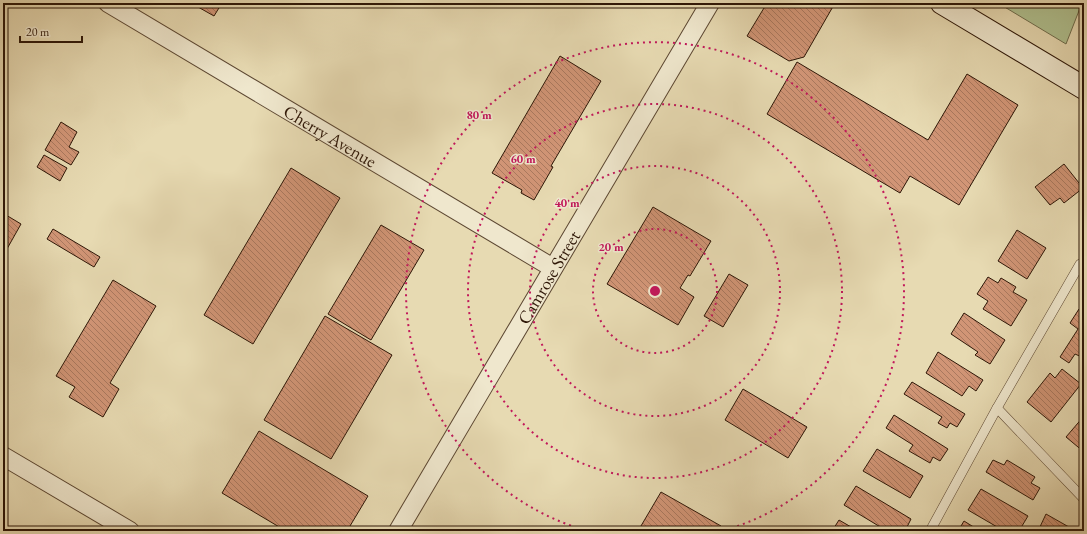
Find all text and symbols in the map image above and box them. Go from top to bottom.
scale bar [20,18,82,44]
text: 20 m [26,24,50,40]
street label: Cherry Avenue [280,99,381,172]
text: 80 m [466,107,492,123]
text: 60 m [510,151,536,167]
text: 40 m [554,195,580,211]
street label: Camrose Street [511,226,585,328]
text: 20 m [598,239,624,255]
centre of rings [648,284,662,298]

